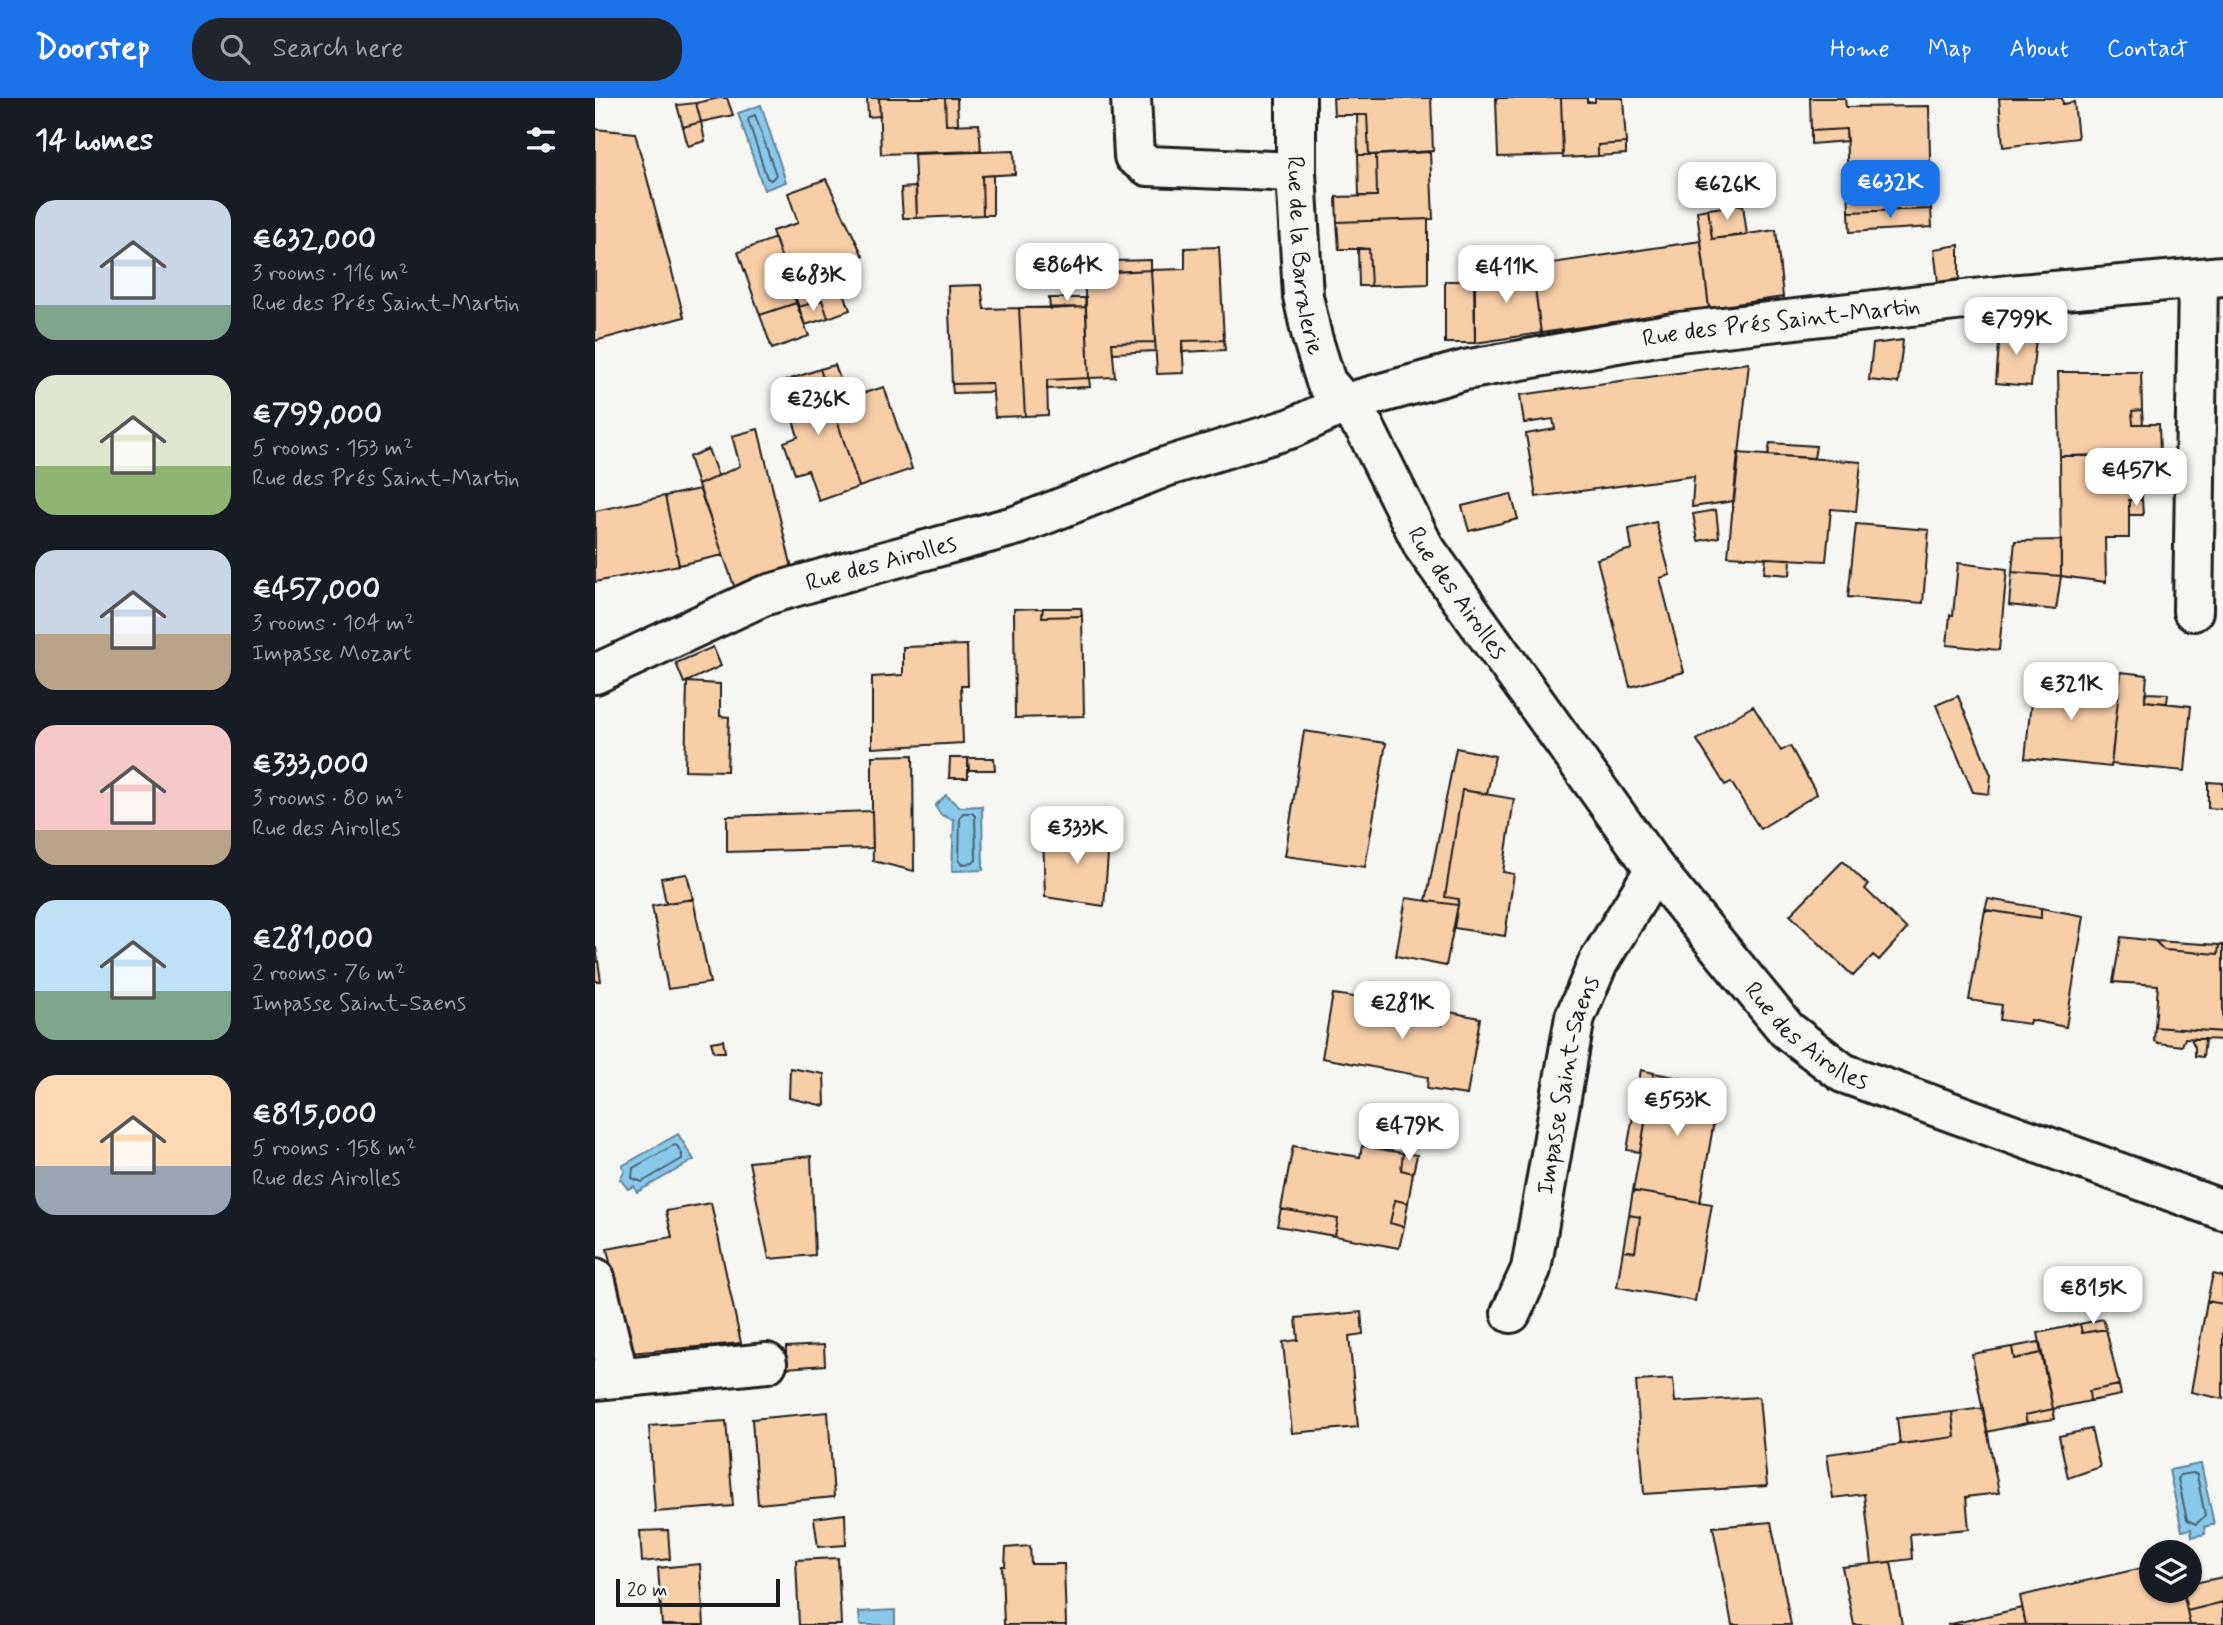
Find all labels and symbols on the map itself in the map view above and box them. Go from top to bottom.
street label: Rue de la Barralerie [1279,156,1331,359]
pin: €632K [1841,160,1939,220]
pin: €626K [1678,162,1776,222]
pin: €864K [1018,244,1116,303]
pin: €411K [1457,246,1555,305]
pin: €683K [764,254,862,313]
street label: Rue des Prés Saint-Martin [1640,291,1922,355]
pin: €799K [1967,298,2065,357]
pin: €236K [769,378,867,437]
pin: €457K [2087,448,2185,508]
street label: Rue des Airolles [1399,522,1514,666]
street label: Rue des Airolles [802,528,960,600]
pin: €321K [2022,662,2120,722]
pin: €333K [1028,806,1126,866]
street label: Impasse Saint-Saens [1530,971,1608,1197]
street label: Rue des Airolles [1737,976,1872,1098]
pin: €281K [1353,982,1451,1041]
pin: €553K [1628,1079,1726,1138]
pin: €479K [1360,1104,1458,1163]
pin: €815K [2044,1266,2142,1326]
scale bar [616,1576,781,1608]

